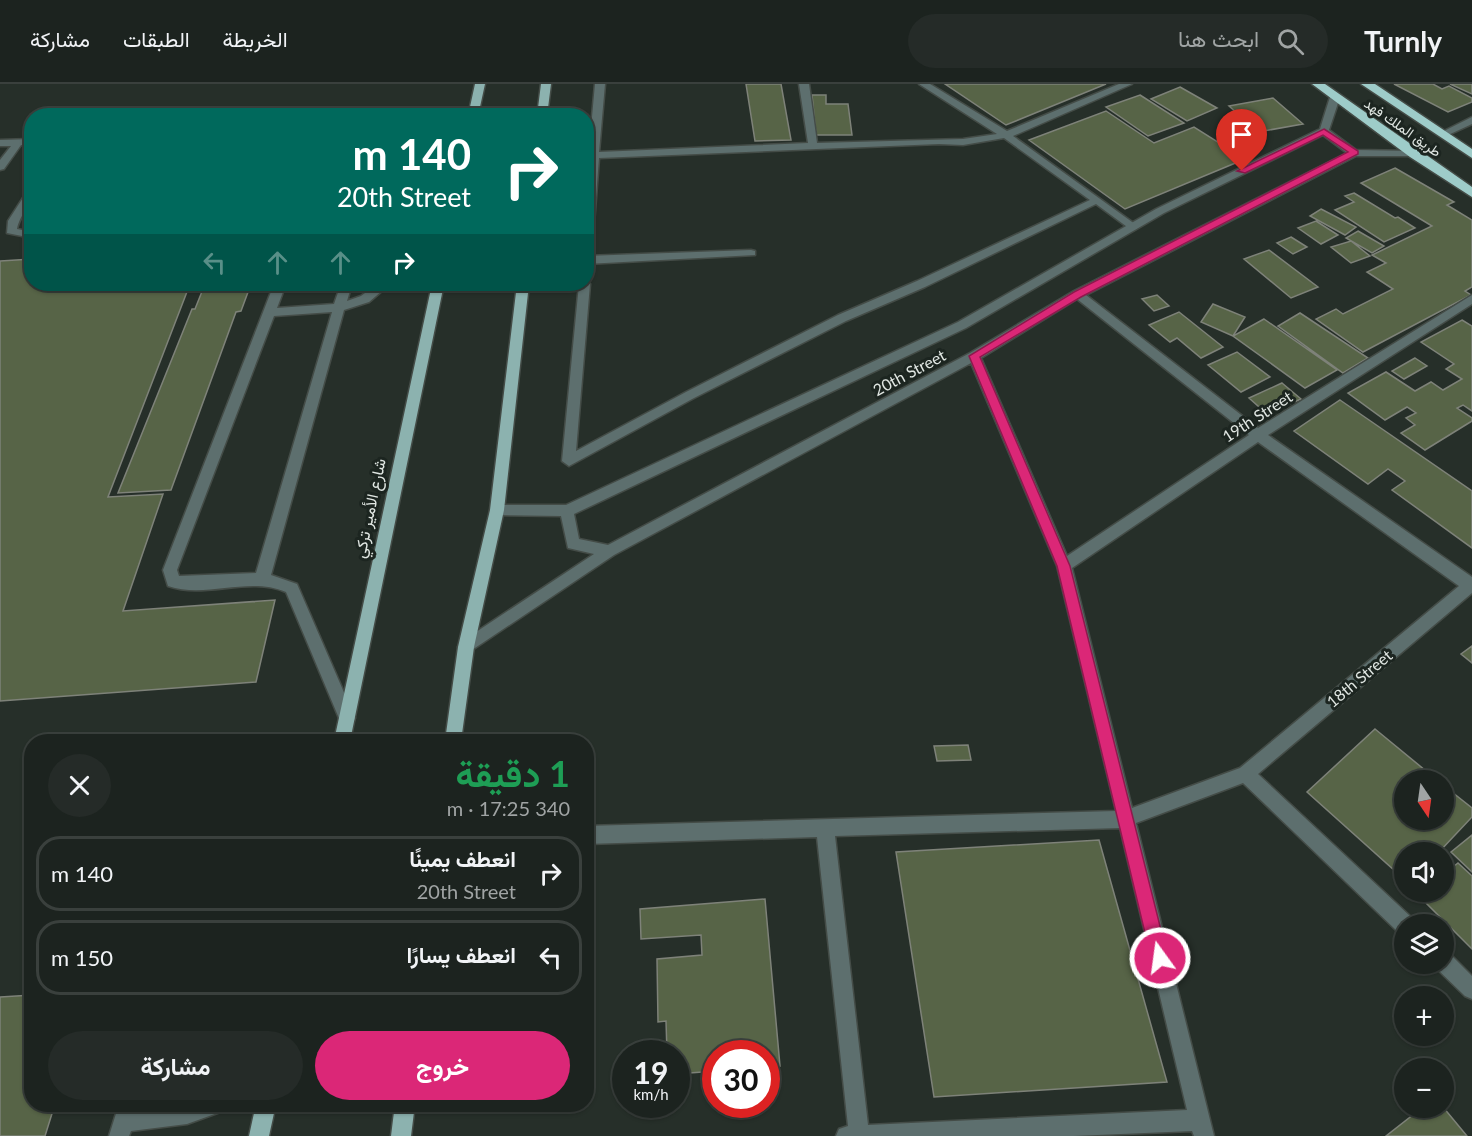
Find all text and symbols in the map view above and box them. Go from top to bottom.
search box [908,14,1328,68]
text: Turnly [1364,24,1442,58]
text: ابحث هنا [1178,25,1259,52]
icon: search [1274,25,1307,58]
text: مشاركة [30,26,90,51]
text: الطبقات [123,26,190,51]
text: الخريطة [223,26,288,51]
street label: طريق الملك فهد [1361,94,1445,161]
pin [1216,109,1267,171]
icon: arrive [1225,118,1258,151]
text: 140 m [353,129,471,179]
icon: right [492,132,570,210]
text: 20th Street [337,180,471,213]
icon: left [198,246,231,279]
icon: ahead [261,246,294,279]
icon: ahead [324,246,357,279]
icon: right [387,246,420,279]
street label: 20th Street [869,345,949,399]
street label: 19th Street [1219,386,1296,446]
street label: شارع الأمير تركي [349,456,394,561]
street label: 18th Street [1322,645,1396,711]
text: 1 دقيقة [455,751,570,795]
button: close [48,754,111,817]
north arrow [1394,770,1454,830]
map controls [1394,770,1454,1118]
text: 340 m · 17:25 [447,796,570,820]
button: sound [1394,842,1454,902]
text: انعطف يمينًا [409,845,516,872]
icon: right [534,857,567,890]
text: 140 m [51,860,113,887]
text: 20th Street [417,879,516,903]
button: layers [1394,914,1454,974]
position arrow [1128,926,1192,990]
text: انعطف يسارًا [407,941,516,968]
icon: left [534,941,567,974]
text: 150 m [51,944,113,971]
button: + [1394,986,1454,1046]
button: مشاركة [48,1031,303,1100]
button: خروج [315,1031,570,1100]
speed limit sign: 30 [702,1040,780,1118]
text: 19 [634,1054,668,1090]
button: − [1394,1058,1454,1118]
text: km/h [633,1085,669,1103]

